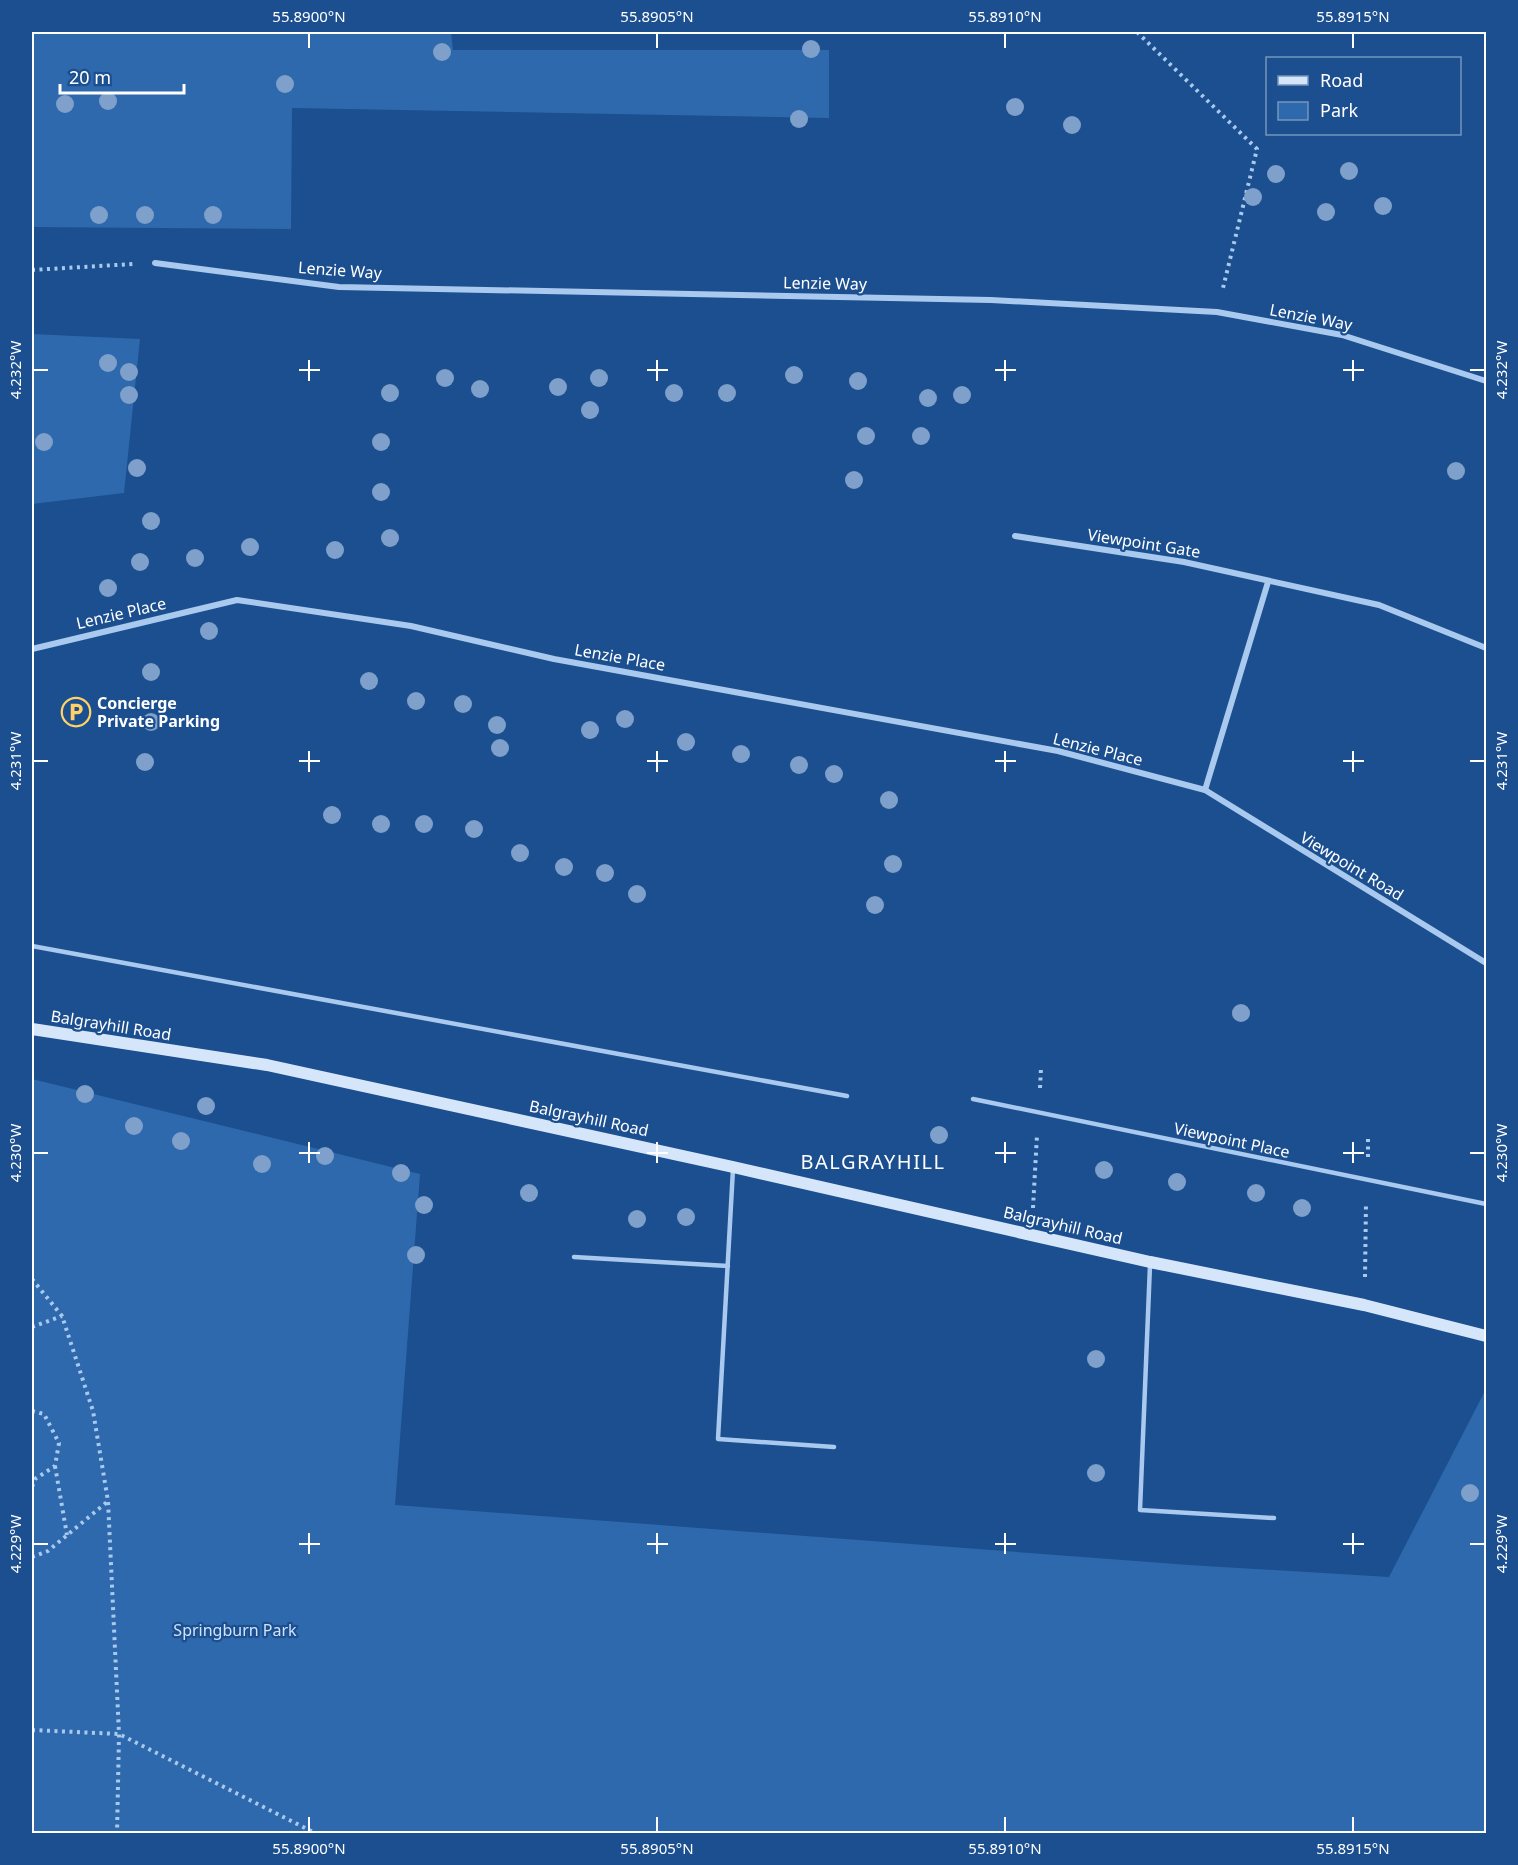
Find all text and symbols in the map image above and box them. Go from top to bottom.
text: 55.8900°N [272,6,346,26]
text: 55.8905°N [620,6,694,26]
text: 55.8910°N [968,6,1042,26]
text: 55.8915°N [1316,6,1390,26]
scale bar [60,57,184,95]
legend [1266,57,1461,135]
text: 20 m [69,65,111,89]
text: Road [1320,68,1363,92]
text: Park [1320,98,1358,122]
street label: Lenzie Way [297,256,383,284]
street label: Lenzie Way [783,271,868,295]
street label: Lenzie Way [1268,298,1355,336]
text: 4.232°W [5,341,25,399]
text: 4.232°W [1491,341,1511,399]
street label: Viewpoint Gate [1086,523,1202,563]
street label: Lenzie Place [74,592,168,634]
street label: Lenzie Place [573,638,667,676]
place label: Concierge Private Parking [97,692,220,732]
parking icon: Concierge Private Parking [60,696,92,728]
street label: Lenzie Place [1051,727,1145,771]
text: 4.231°W [5,732,25,790]
text: 4.231°W [1491,732,1511,790]
street label: Viewpoint Road [1296,826,1408,906]
street label: Balgrayhill Road [49,1005,173,1045]
street label: Balgrayhill Road [527,1095,651,1141]
street label: Viewpoint Place [1172,1117,1292,1163]
text: 4.230°W [5,1124,25,1182]
text: 4.230°W [1491,1124,1511,1182]
district label: BALGRAYHILL [801,1148,945,1175]
street label: Balgrayhill Road [1001,1201,1125,1249]
text: 4.229°W [5,1515,25,1573]
text: 4.229°W [1491,1515,1511,1573]
park label: Springburn Park [173,1619,297,1641]
text: 55.8900°N [272,1838,346,1858]
text: 55.8905°N [620,1838,694,1858]
text: 55.8910°N [968,1838,1042,1858]
text: 55.8915°N [1316,1838,1390,1858]

